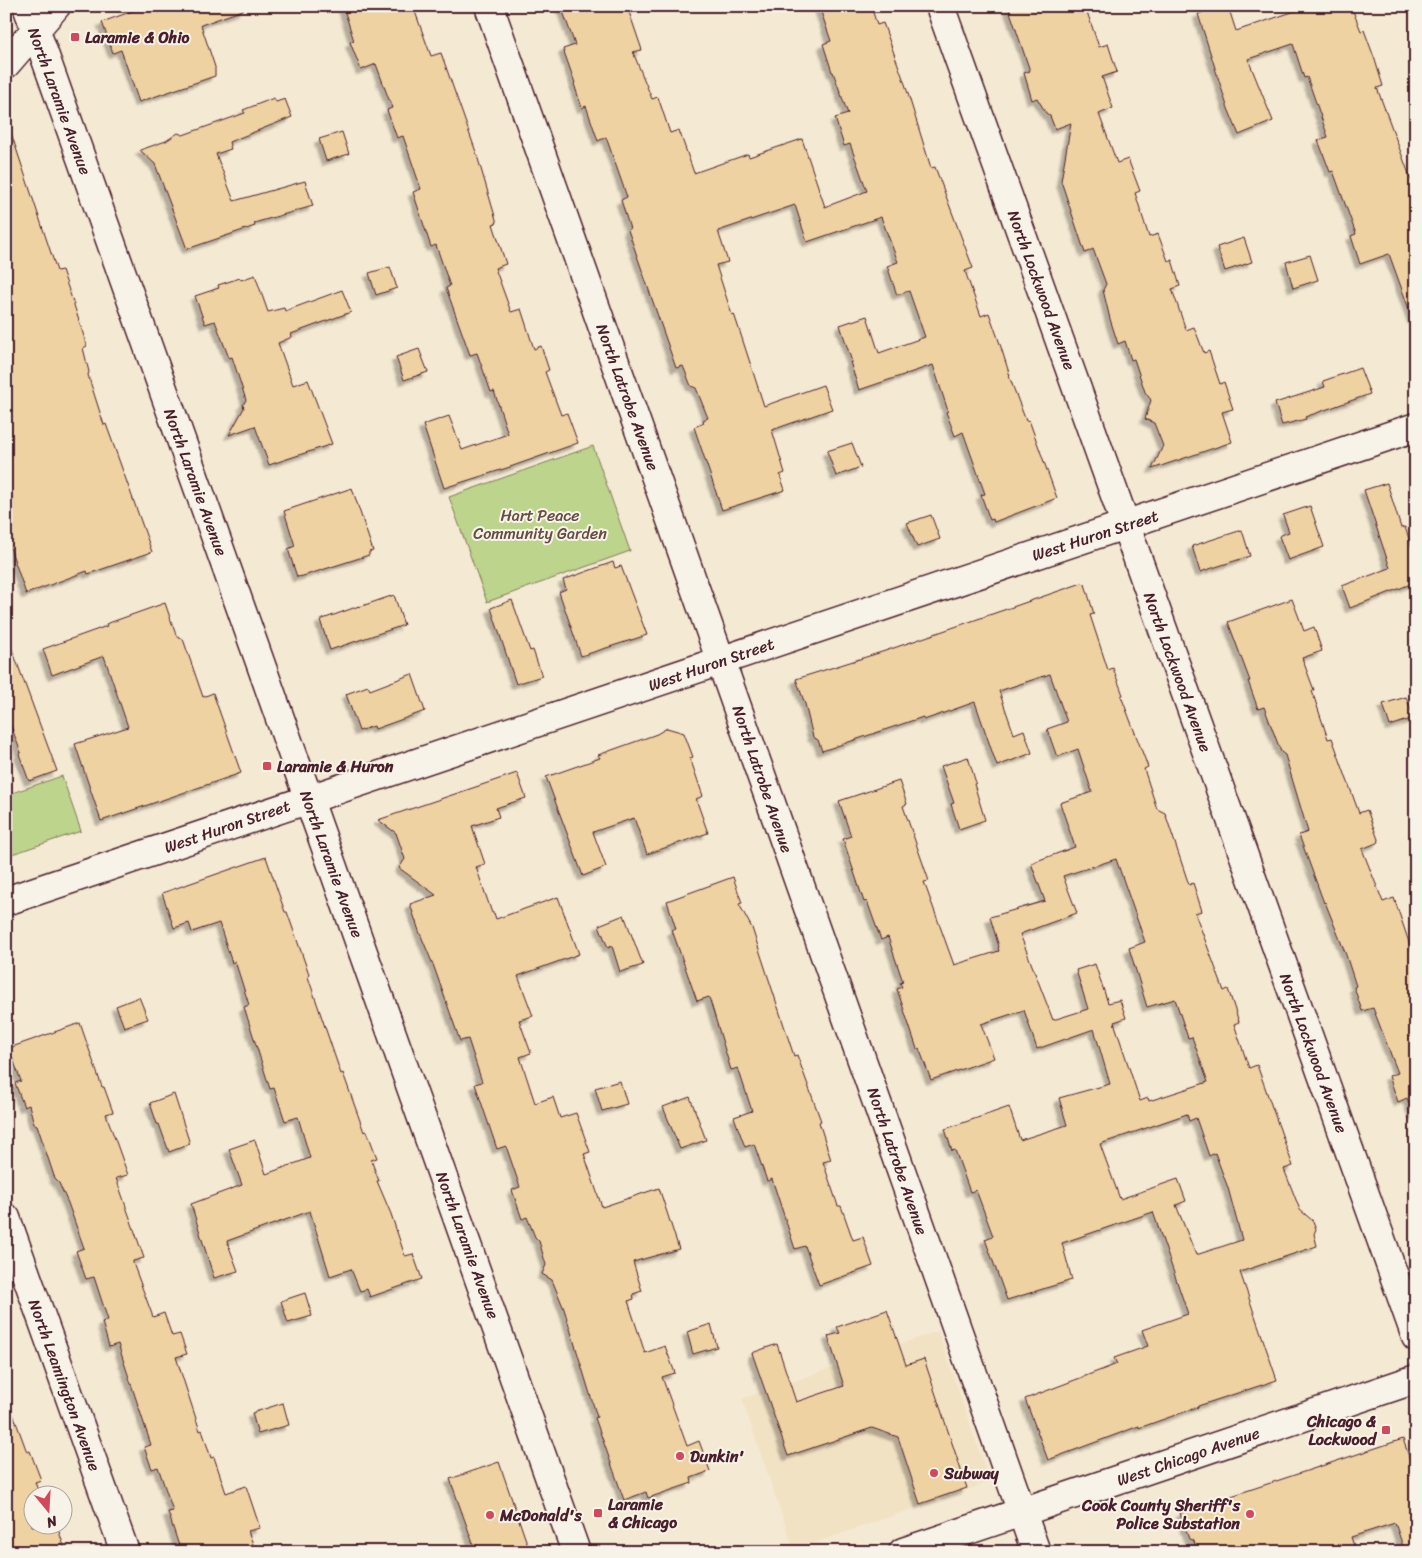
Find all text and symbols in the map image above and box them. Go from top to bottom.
street label: North Laramie Avenue [19,23,100,179]
place label: Laramie & Ohio [85,23,190,52]
marker: Laramie & Ohio [69,31,81,43]
street label: North Lockwood Avenue [999,206,1084,374]
street label: North Latrobe Avenue [587,320,668,475]
street label: North Laramie Avenue [155,404,236,560]
park label: Hart Peace Community Garden [473,501,607,548]
street label: West Huron Street [1028,501,1162,570]
street label: North Lockwood Avenue [1135,588,1220,756]
street label: West Huron Street [644,629,778,700]
street label: North Latrobe Avenue [724,701,801,857]
place label: Laramie & Huron [277,752,394,781]
marker: Laramie & Huron [261,760,273,772]
street label: North Laramie Avenue [291,786,372,942]
street label: West Huron Street [160,791,294,862]
street label: North Lockwood Avenue [1271,969,1356,1137]
street label: North Latrobe Avenue [859,1083,936,1239]
street label: North Laramie Avenue [427,1167,508,1323]
street label: North Leamington Avenue [20,1295,109,1475]
place label: Chicago & Lockwood [1306,1407,1378,1454]
street label: West Chicago Avenue [1113,1418,1264,1495]
marker: Chicago & Lockwood [1380,1424,1392,1436]
place label: Dunkin' [690,1442,744,1471]
marker: Dunkin' [674,1450,686,1462]
place label: Subway [943,1459,999,1488]
marker: Subway [928,1467,940,1479]
north arrow [22,1486,72,1536]
place label: Laramie & Chicago [608,1490,677,1537]
place label: Cook County Sheriff's Police Substation [1081,1491,1241,1538]
place label: McDonald's [499,1501,582,1530]
marker: Laramie & Chicago [592,1507,604,1519]
text: N [43,1508,61,1535]
marker: Cook County Sheriff's Police Substation [1244,1508,1256,1520]
marker: McDonald's [484,1509,496,1521]

